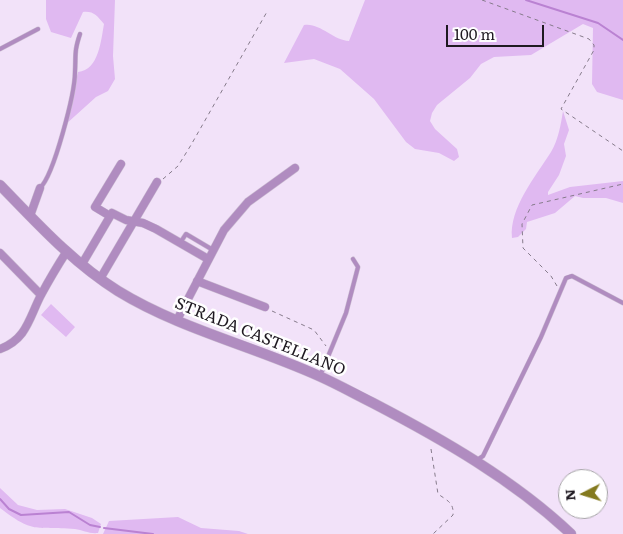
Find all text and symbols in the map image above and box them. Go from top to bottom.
scale bar [448,15,546,47]
text: 100 m [454,22,495,45]
street label: STRADA CASTELLANO [172,294,348,380]
north arrow [558,469,608,519]
text: N [559,488,580,502]

